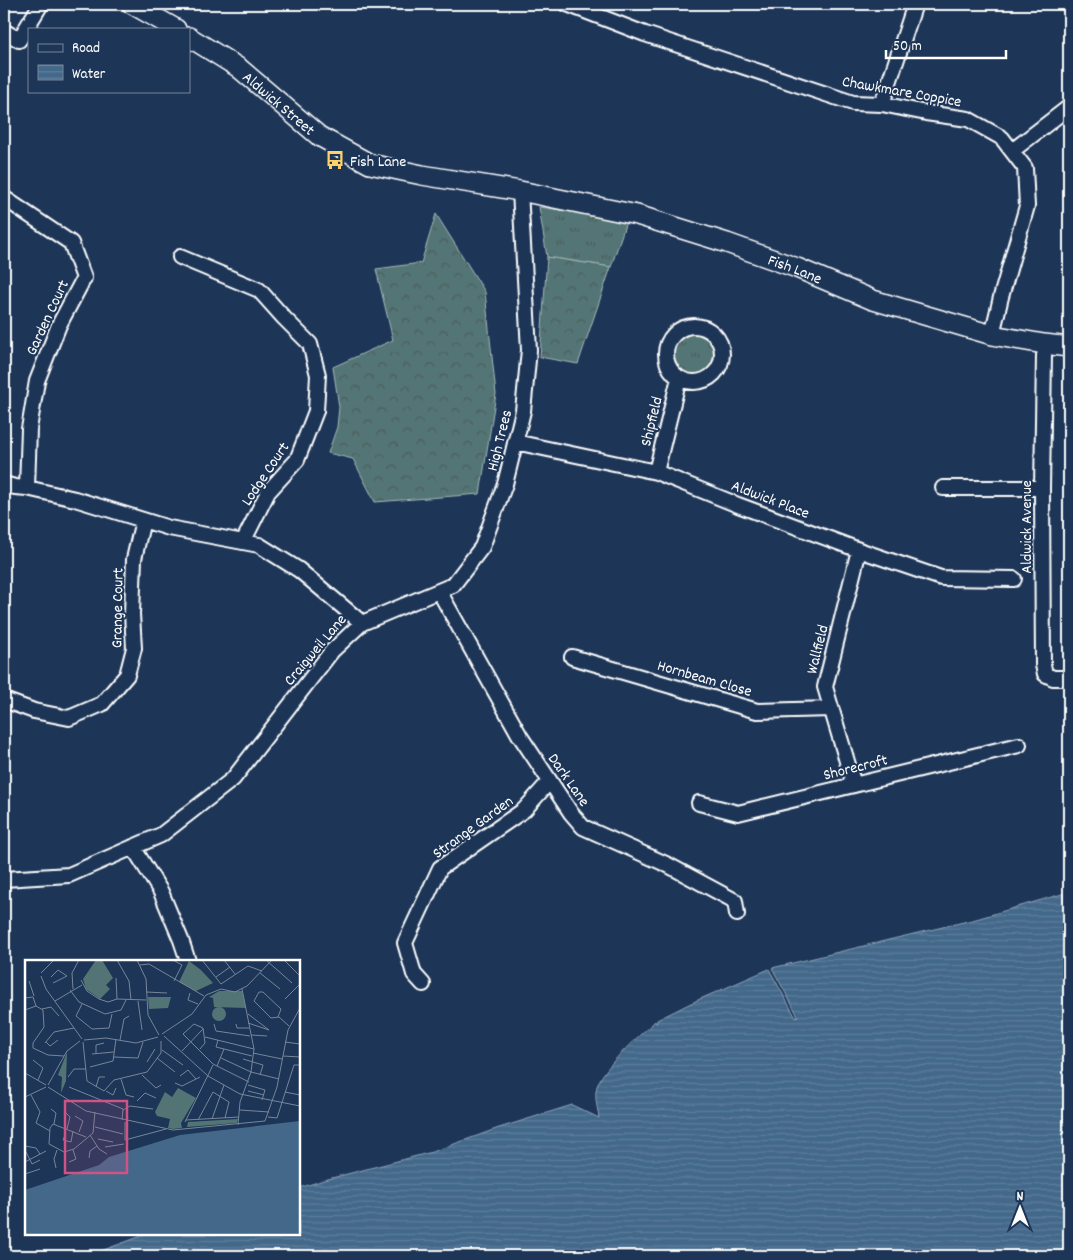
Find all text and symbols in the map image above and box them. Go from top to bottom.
legend [28,28,190,92]
scale bar [886,28,1006,60]
text: 50 m [893,36,922,58]
text: Road [72,38,100,60]
text: Water [72,64,106,86]
street label: Aldwick Street [237,67,319,142]
street label: Chawkmare Coppice [840,71,963,114]
bus stop icon: Fish Lane [324,149,346,171]
place label: Fish Lane [350,151,406,174]
street label: Fish Lane [764,250,825,291]
street label: Garden Court [21,276,76,360]
street label: Shipfield [635,394,670,449]
street label: High Trees [482,407,519,474]
street label: Lodge Court [236,438,296,511]
street label: Aldwick Place [728,475,812,526]
street label: Aldwick Avenue [1016,480,1039,574]
street label: Grange Court [106,568,131,648]
street label: Craigweil Lane [279,610,353,692]
street label: Wallfield [801,623,836,677]
street label: Hornbeam Close [654,655,754,704]
street label: Dark Lane [541,749,595,812]
street label: Shorecroft [821,749,890,788]
street label: Strange Garden [428,791,519,865]
inset map [25,960,300,1235]
north arrow [996,1182,1046,1232]
text: N [1017,1187,1024,1207]

